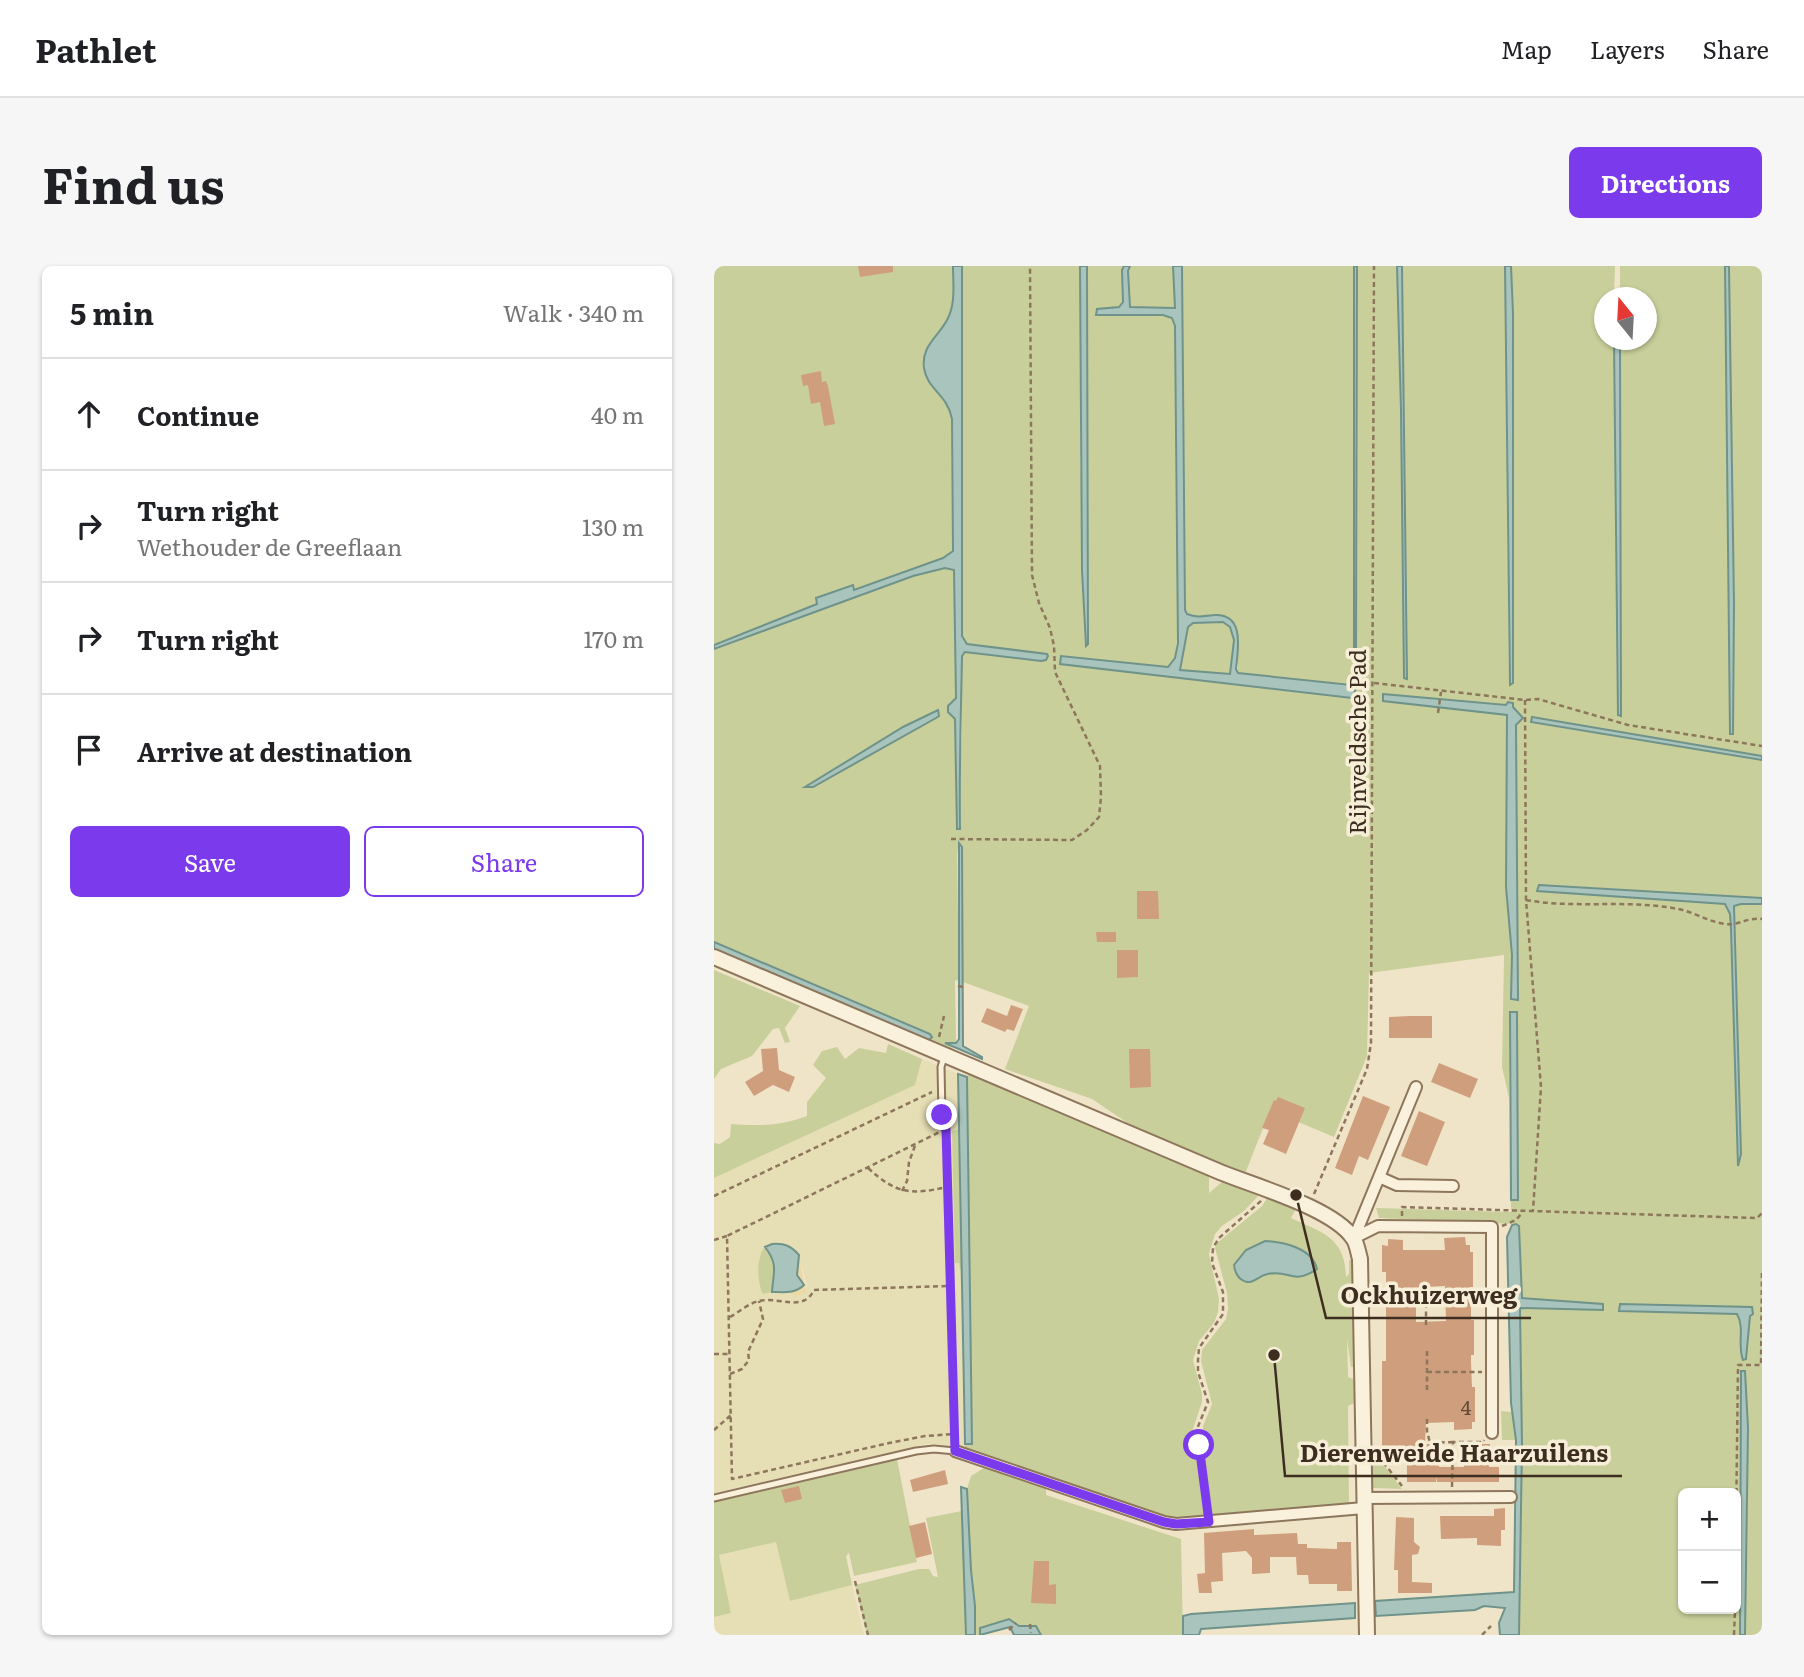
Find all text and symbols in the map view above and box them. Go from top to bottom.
text: Pathlet [35,24,156,73]
text: Map [1501,31,1552,66]
text: Layers [1590,31,1664,66]
text: Share [1702,31,1769,66]
text: Find us [42,146,225,219]
button: Directions [1569,147,1762,218]
north arrow [1594,287,1657,350]
text: 5 min [70,290,154,334]
text: Walk · 340 m [503,295,644,329]
icon: ahead [70,395,108,433]
text: Continue [137,395,259,434]
text: 40 m [591,397,644,431]
text: Turn right [137,490,279,529]
icon: right [70,507,108,545]
text: 130 m [582,509,644,543]
text: Wethouder de Greeflaan [137,529,402,563]
icon: right [70,619,108,657]
text: Turn right [137,619,279,658]
text: 170 m [583,621,644,655]
street label: Rijnveldsche Pad [1339,649,1373,835]
icon: arrive [70,731,108,769]
text: Arrive at destination [137,731,412,770]
button: Save [70,826,350,897]
button: Share [364,826,644,897]
route end [926,1099,957,1130]
callout: Ockhuizerweg [1326,1273,1531,1318]
text: Ockhuizerweg [1340,1276,1518,1311]
house number: 4 [1461,1393,1472,1421]
route start [1183,1429,1214,1460]
callout: Dierenweide Haarzuilens [1285,1431,1622,1476]
text: Dierenweide Haarzuilens [1300,1434,1608,1469]
map controls [1678,1488,1741,1614]
button: + [1678,1488,1741,1551]
button: − [1678,1551,1741,1614]

